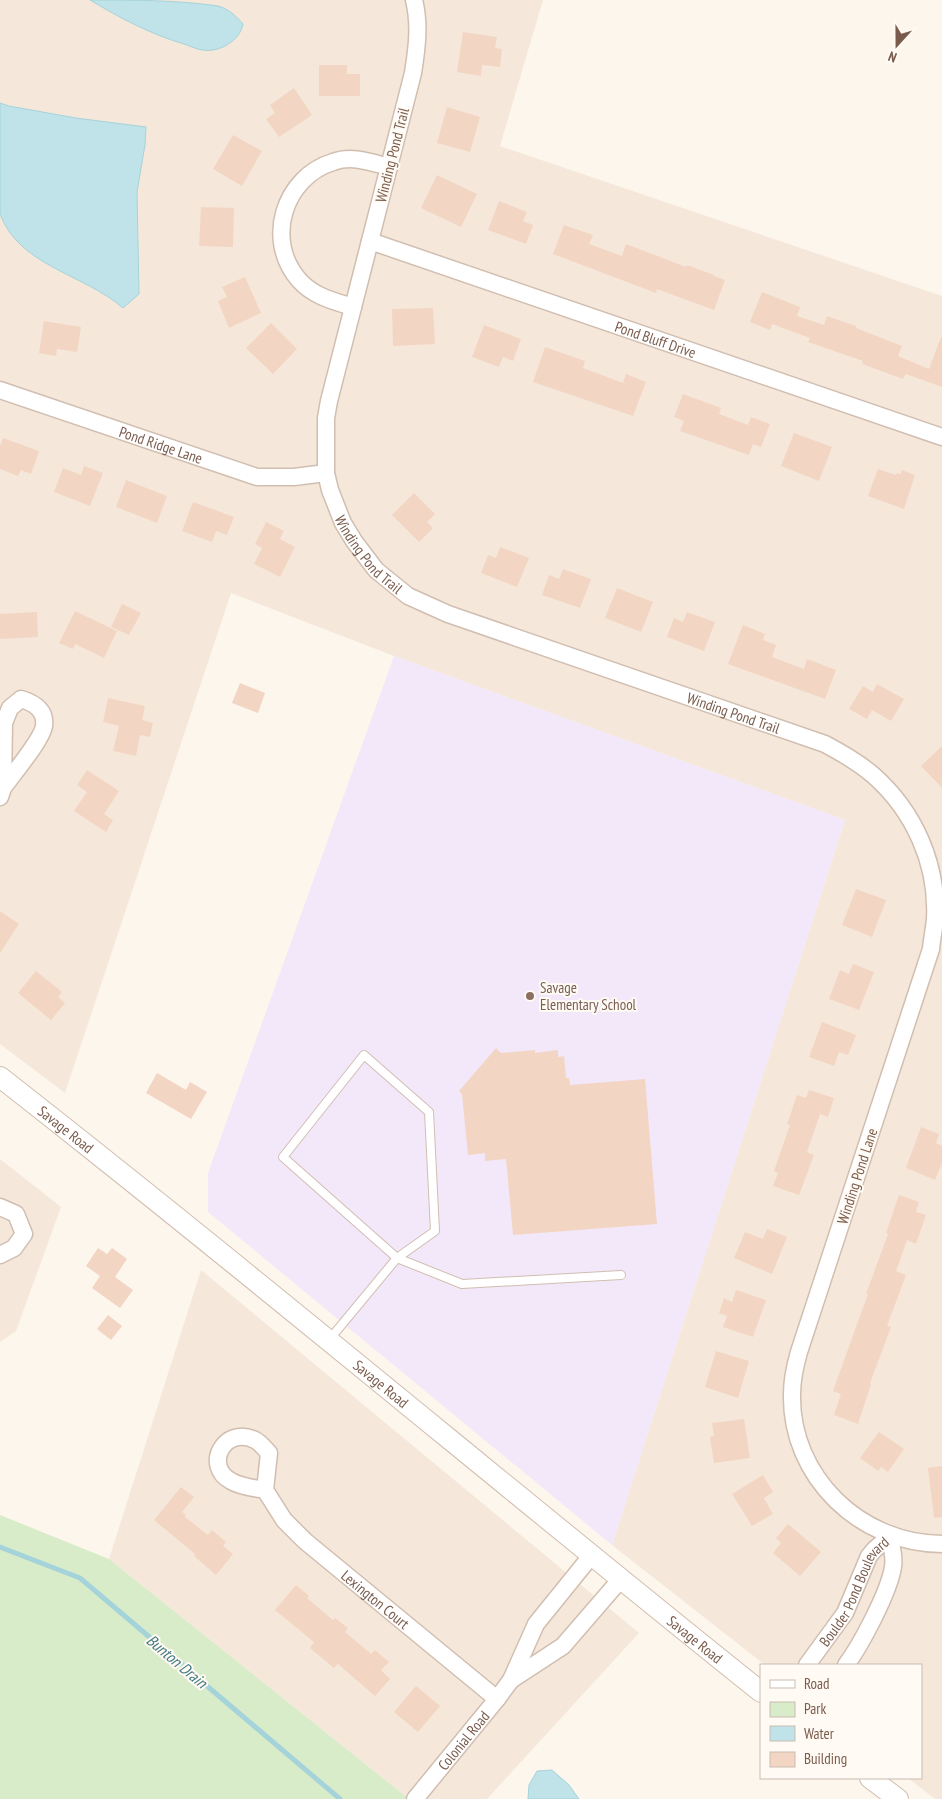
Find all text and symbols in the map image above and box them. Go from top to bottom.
north arrow [872,20,922,70]
text: N [886,47,899,67]
street label: Winding Pond Trail [371,105,413,204]
street label: Pond Bluff Drive [613,316,699,362]
street label: Pond Ridge Lane [117,422,205,467]
street label: Winding Pond Trail [331,512,407,598]
street label: Winding Pond Trail [685,688,783,737]
place label: Savage Elementary School [540,978,637,1014]
marker: Savage Elementary School [524,990,536,1002]
street label: Savage Road [34,1101,98,1157]
street label: Winding Pond Lane [833,1126,881,1226]
street label: Savage Road [350,1355,413,1411]
street label: Boulder Pond Boulevard [814,1532,893,1650]
street label: Lexington Court [338,1566,413,1633]
street label: Savage Road [664,1611,727,1667]
water label: Bunton Drain [143,1630,212,1693]
legend [760,1664,922,1779]
text: Road [804,1674,830,1693]
text: Park [804,1699,826,1718]
street label: Colonial Road [433,1707,493,1774]
text: Water [804,1724,835,1743]
text: Building [804,1749,847,1768]

